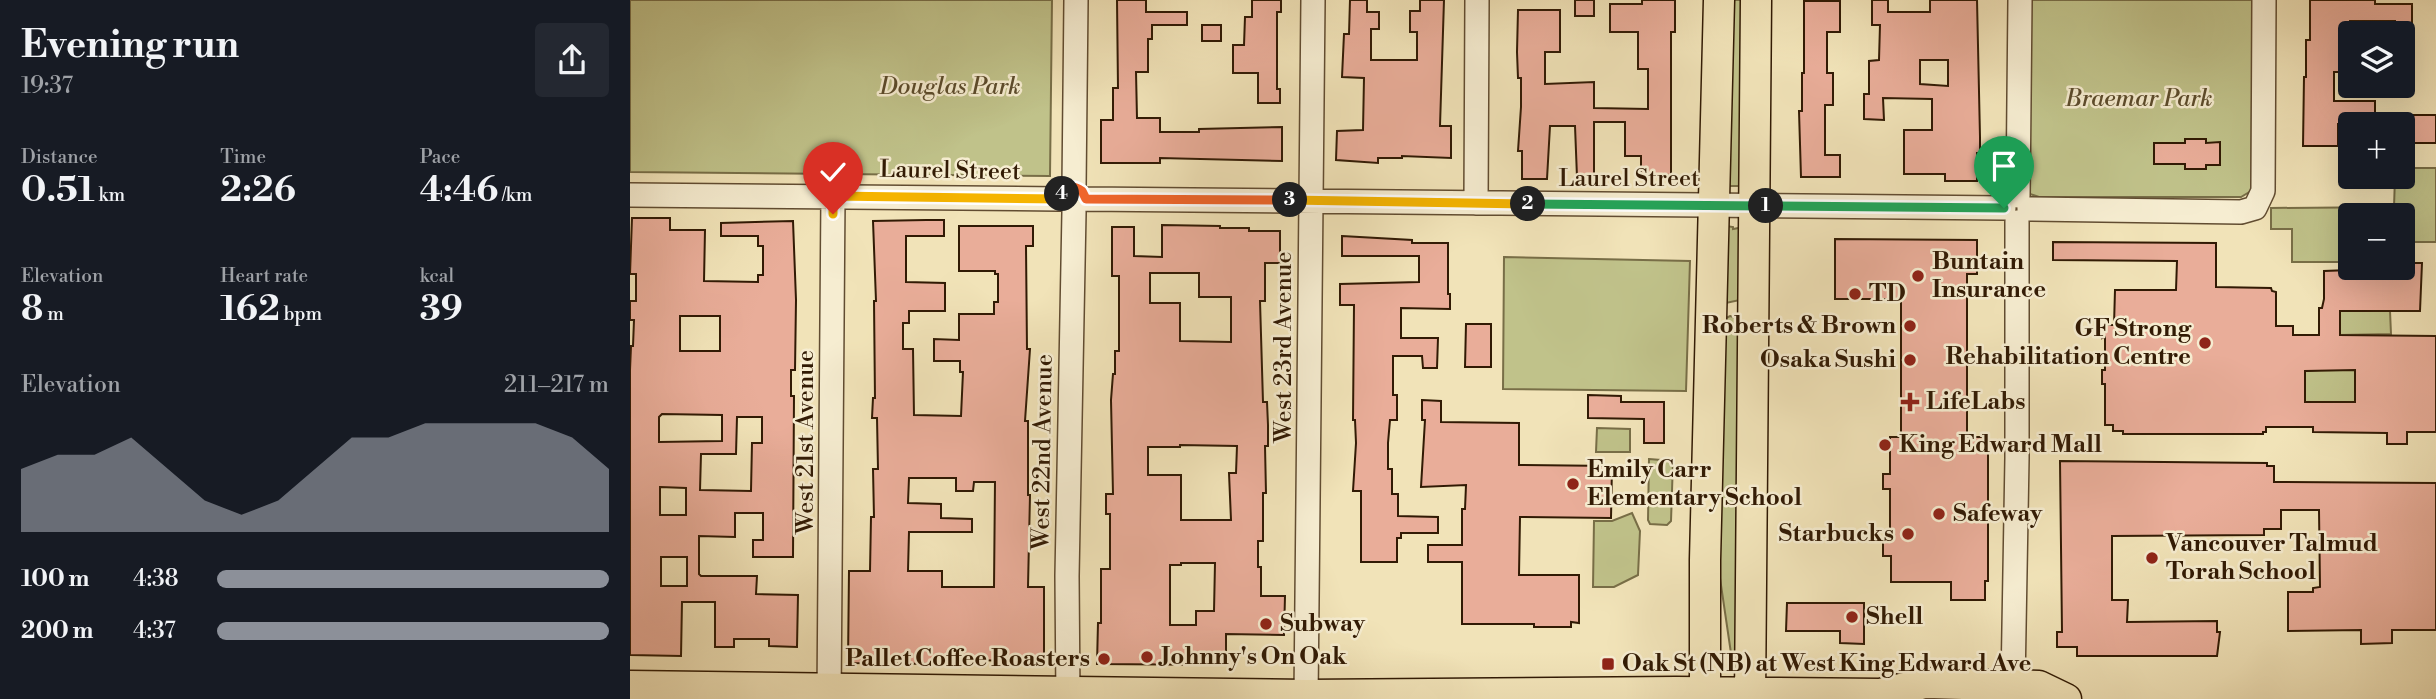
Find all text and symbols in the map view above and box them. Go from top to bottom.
map controls [2338,21,2415,280]
button: layers [2338,21,2415,98]
text: Evening run [21,22,239,69]
button: share [535,23,609,97]
text: 19:37 [21,72,73,100]
park label: Douglas Park [878,72,1021,102]
park label: Braemar Park [2064,84,2213,114]
button: + [2338,112,2415,189]
pin [1974,136,2034,208]
pin [803,142,863,214]
text: Distance [21,145,98,169]
text: Time [220,145,266,169]
text: Pace [420,145,460,169]
icon: arrive [1985,147,2023,185]
icon: check [814,153,852,191]
street label: Laurel Street [879,155,1021,187]
street label: Laurel Street [1558,164,1700,194]
text: 0.51 [21,169,95,212]
text: 2:26 [220,169,296,212]
text: 4:46 [420,169,498,212]
pin: 4 [1044,176,1080,212]
text: 4 [1055,181,1068,205]
pin: 3 [1272,182,1308,218]
text: km [95,183,125,207]
text: /km [498,183,532,207]
pin: 2 [1510,186,1546,222]
text: 3 [1284,187,1295,211]
pin: 1 [1748,188,1784,224]
text: 2 [1522,191,1533,215]
text: 1 [1761,193,1770,217]
button: − [2338,203,2415,280]
place label: Buntain Insurance [1932,247,2046,305]
street label: West 23rd Avenue [1269,251,1299,444]
text: Elevation [21,264,103,288]
text: Heart rate [220,264,308,288]
text: kcal [420,264,454,288]
marker: Buntain Insurance [1910,268,1926,284]
place label: TD [1869,279,1906,309]
marker: TD [1847,286,1863,302]
text: 8 [21,288,43,331]
text: 162 [220,288,280,331]
text: 39 [420,288,463,331]
text: m [43,302,64,326]
text: bpm [280,302,322,326]
place label: Roberts & Brown [1702,311,1896,341]
place label: GF Strong Rehabilitation Centre [1946,314,2192,372]
marker: Roberts & Brown [1902,318,1918,334]
marker: GF Strong Rehabilitation Centre [2197,335,2213,351]
place label: Osaka Sushi [1760,345,1896,375]
street label: West 21st Avenue [791,350,821,535]
marker: Osaka Sushi [1902,352,1918,368]
street label: West 22nd Avenue [1026,354,1060,551]
text: Elevation [21,371,121,399]
text: 211–217 m [504,371,609,399]
place label: LifeLabs [1926,387,2026,417]
marker: LifeLabs [1900,392,1920,412]
place label: King Edward Mall [1899,430,2102,460]
marker: King Edward Mall [1877,437,1893,453]
place label: Emily Carr Elementary School [1587,455,1802,513]
marker: Emily Carr Elementary School [1565,476,1581,492]
place label: Safeway [1953,499,2043,529]
marker: Safeway [1931,506,1947,522]
place label: Starbucks [1778,519,1894,549]
marker: Starbucks [1900,526,1916,542]
place label: Vancouver Talmud Torah School [2165,529,2378,587]
marker: Vancouver Talmud Torah School [2144,550,2160,566]
text: 100 m [21,565,89,593]
text: 4:38 [133,565,179,593]
place label: Shell [1866,602,1923,632]
place label: Subway [1280,609,1366,639]
marker: Shell [1844,609,1860,625]
marker: Subway [1258,616,1274,632]
text: 200 m [21,617,93,645]
text: 4:37 [133,617,176,645]
place label: Johnny's On Oak [1158,642,1348,672]
place label: Pallet Coffee Roasters [845,644,1090,674]
marker: Johnny's On Oak [1139,649,1155,665]
place label: Oak St (NB) at West King Edward Ave [1622,649,2031,679]
marker: Pallet Coffee Roasters [1096,651,1112,667]
marker: Oak St (NB) at West King Edward Ave [1600,656,1616,672]

